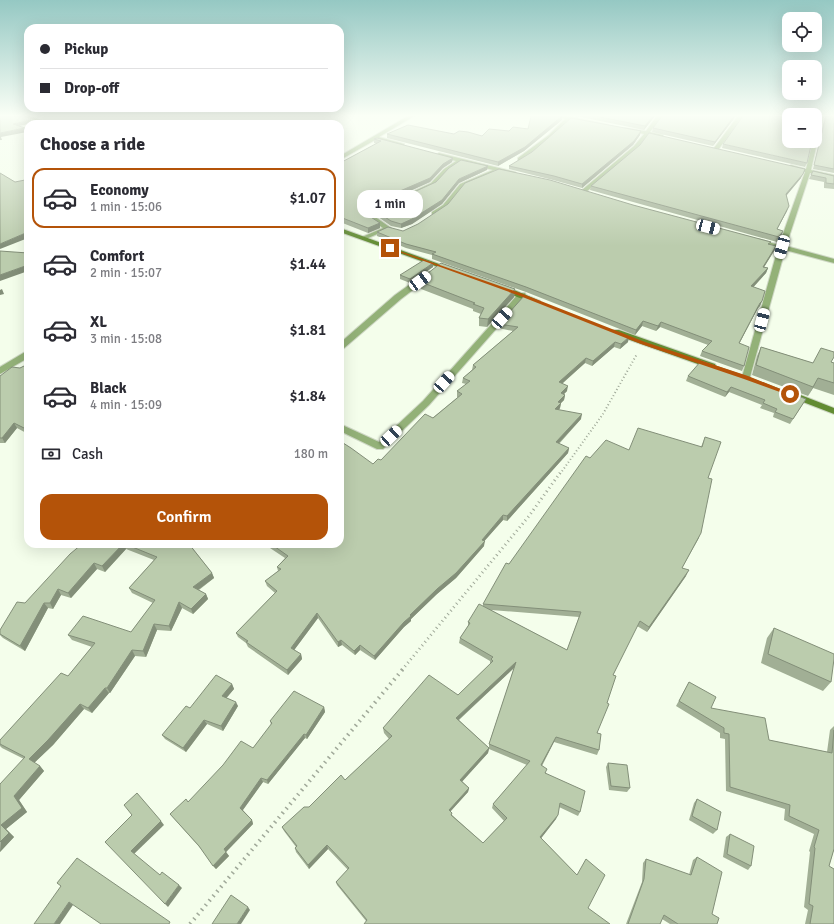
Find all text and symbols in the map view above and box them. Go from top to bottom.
map controls [782,12,822,148]
button: locate [782,12,822,52]
text: Pickup [64,40,108,58]
button: + [782,60,822,100]
text: Drop-off [64,79,119,97]
button: − [782,108,822,148]
text: Choose a ride [40,133,145,155]
icon: car [42,180,78,216]
text: Economy [90,181,149,199]
text: $1.07 [289,189,326,207]
callout: 1 min [357,190,423,218]
text: 1 min [374,196,406,212]
text: 1 min · 15:06 [90,199,162,215]
car [695,218,721,236]
car [773,234,791,260]
route end [381,239,399,257]
icon: car [42,246,78,282]
text: Comfort [90,247,144,265]
text: $1.44 [289,255,326,273]
text: 2 min · 15:07 [90,265,162,281]
car [407,269,433,293]
car [490,305,514,331]
car [753,307,771,333]
icon: car [42,312,78,348]
text: XL [90,313,107,331]
text: $1.81 [289,321,326,339]
text: 3 min · 15:08 [90,331,162,347]
car [432,369,456,395]
icon: car [42,378,78,414]
text: Black [90,379,127,397]
route start [781,385,799,403]
text: $1.84 [289,387,326,405]
text: 4 min · 15:09 [90,397,162,413]
car [378,423,404,449]
icon: cash [40,443,62,465]
text: Cash [72,445,103,463]
text: 180 m [294,446,328,462]
button: Confirm [40,494,328,540]

